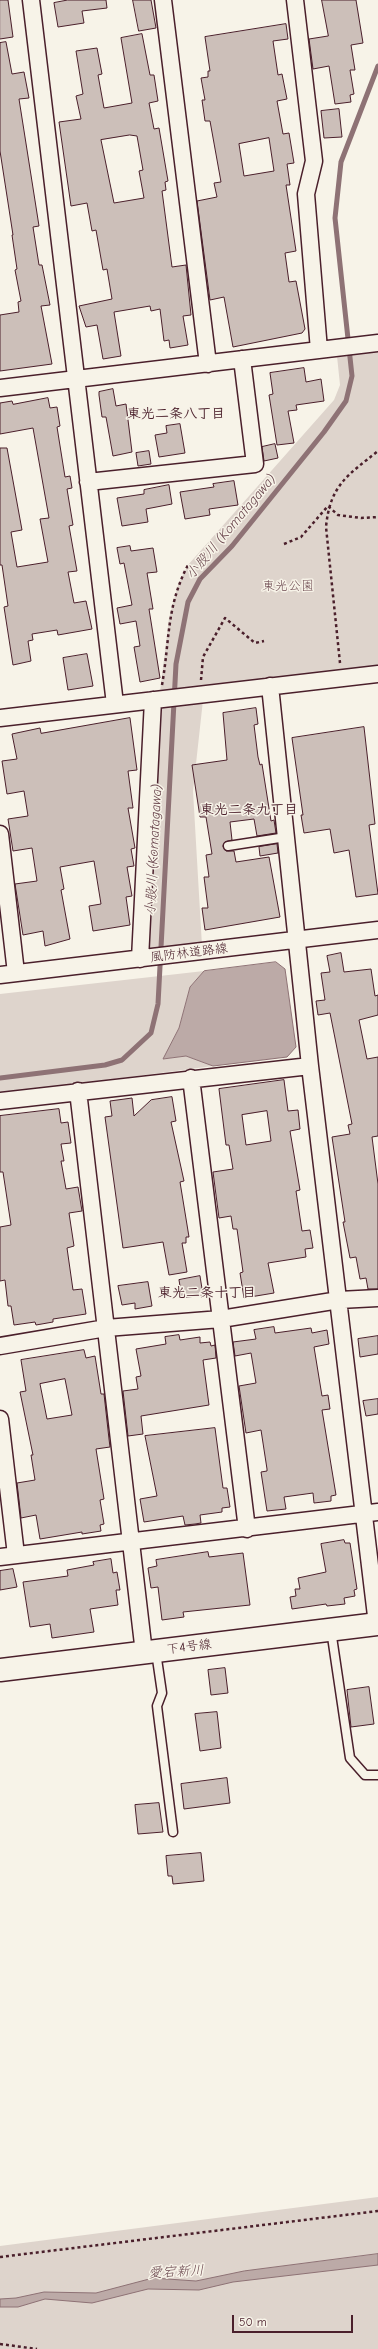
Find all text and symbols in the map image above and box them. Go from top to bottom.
district label: 東光二条八丁目 [127,406,225,422]
water label: 小股川 (Komatagawa) [182,471,280,583]
park label: 東光公園 [262,578,314,594]
water label: 小股川 (Komatagawa) [142,784,166,916]
district label: 東光二条九丁目 [200,802,298,818]
street label: 風防林道路線 [149,941,229,965]
district label: 東光二条十丁目 [158,1285,256,1301]
street label: 下4号線 [166,1636,212,1658]
water label: 愛宕新川 [148,2262,204,2282]
scale bar [234,2307,355,2333]
text: 50 m [239,2315,267,2329]

